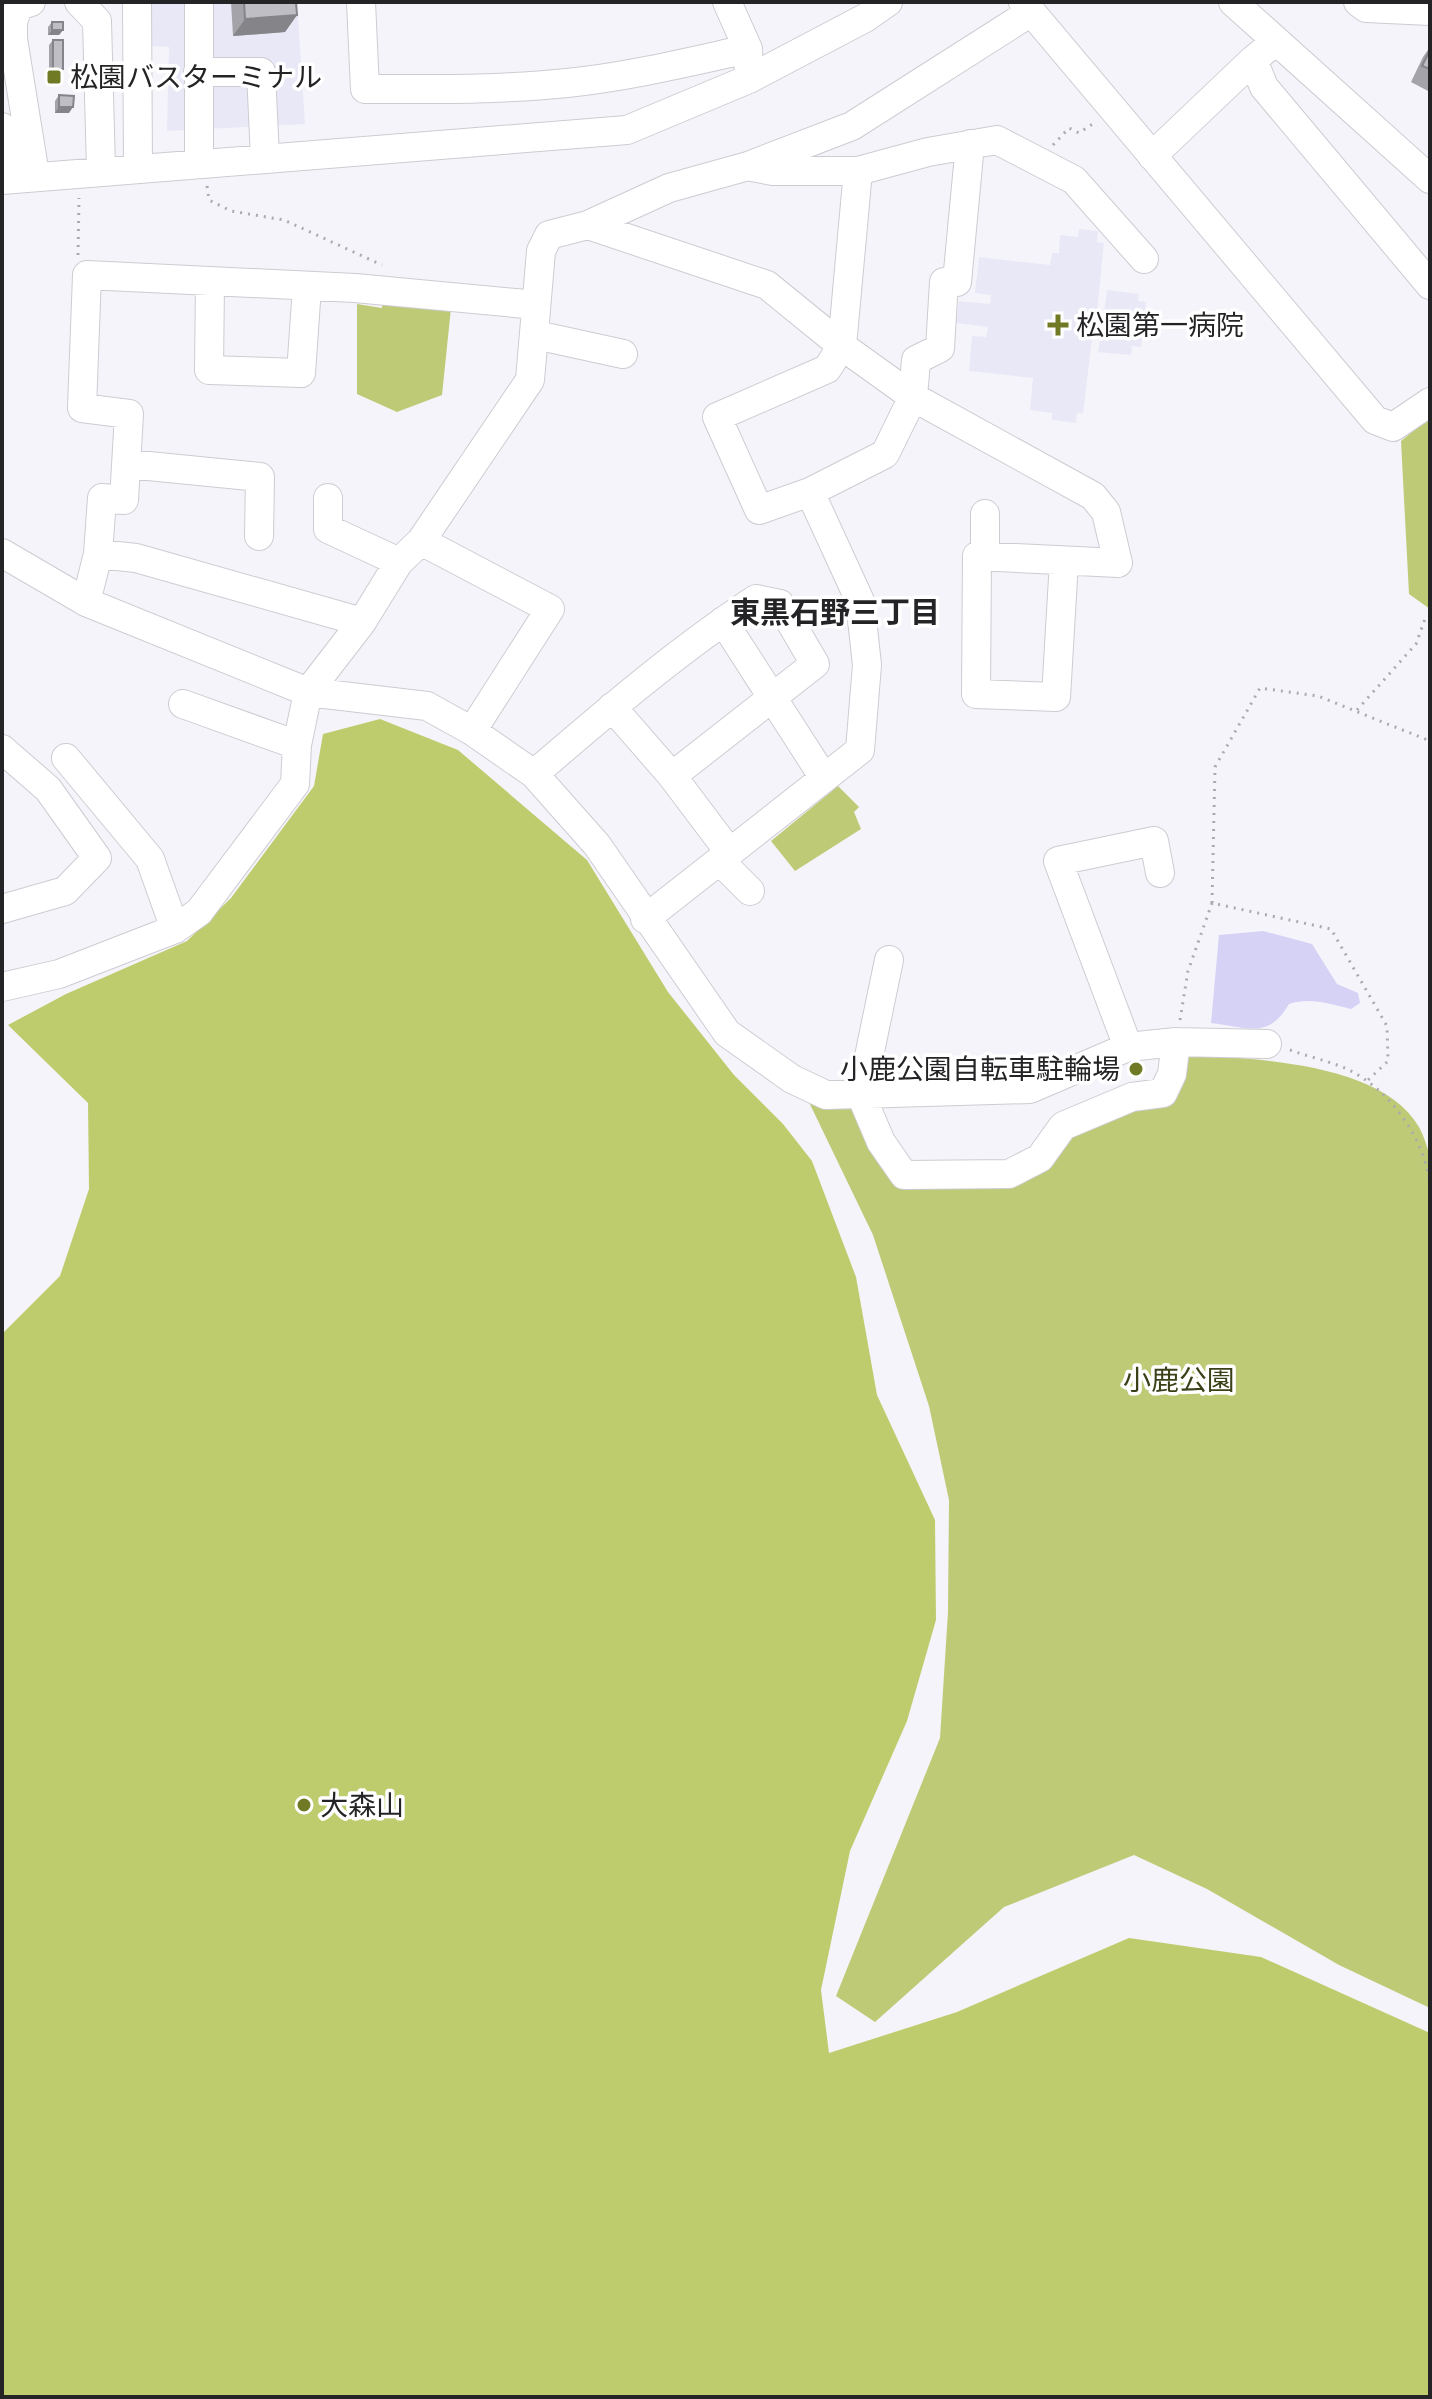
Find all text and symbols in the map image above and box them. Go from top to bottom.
place label: 松園バスターミナル [70,57,322,98]
marker: 松園バスターミナル [45,68,63,86]
place label: 松園第一病院 [1076,305,1244,346]
marker: 松園第一病院 [1047,314,1069,336]
district label: 東黒石野三丁目 [730,591,940,634]
place label: 小鹿公園自転車駐輪場 [840,1049,1120,1090]
marker: 小鹿公園自転車駐輪場 [1127,1060,1145,1078]
park label: 小鹿公園 [1123,1360,1235,1401]
place label: 大森山 [320,1785,404,1826]
marker: 大森山 [295,1796,313,1814]

